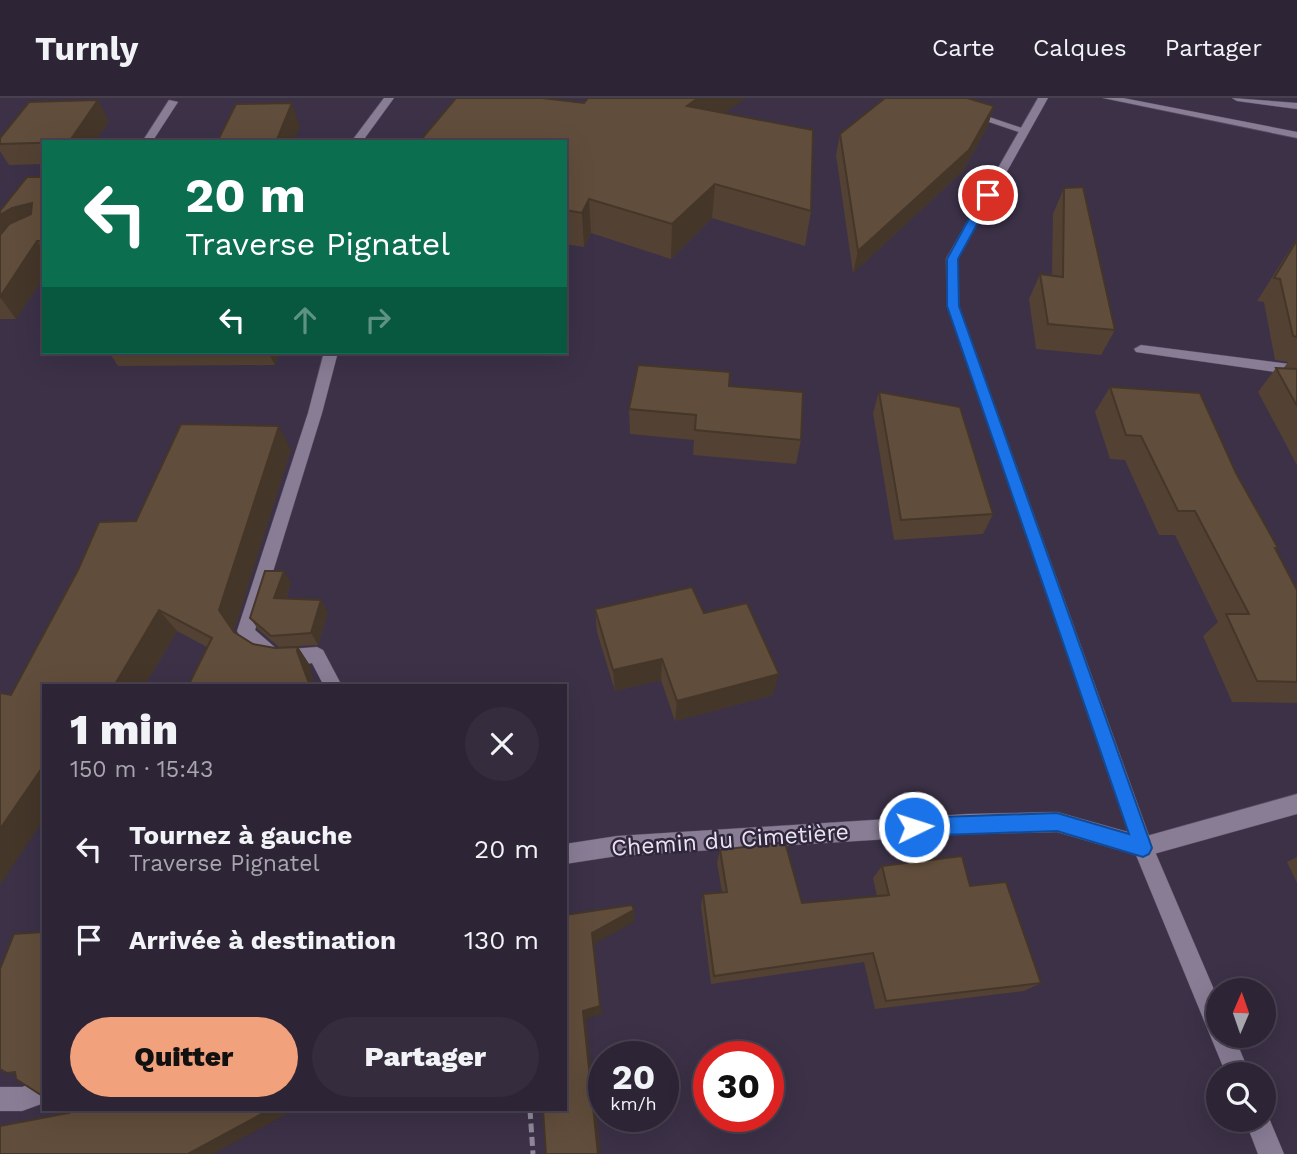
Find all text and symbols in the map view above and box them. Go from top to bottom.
text: Turnly [35,29,138,68]
text: Carte [932,34,995,62]
text: Calques [1033,34,1127,62]
text: Partager [1165,34,1262,62]
pin [958,165,1018,225]
text: 20 m [185,166,306,224]
icon: left [70,168,161,259]
icon: arrive [969,176,1007,214]
text: Traverse Pignatel [185,225,450,263]
icon: left [213,301,251,339]
icon: ahead [286,301,324,339]
icon: right [359,301,397,339]
text: 1 min [70,705,178,754]
button: close [465,707,539,781]
text: 150 m · 15:43 [70,756,213,783]
position arrow [877,790,951,864]
street label: Chemin du Cimetière [610,818,850,862]
text: Tournez à gauche [129,820,352,850]
icon: left [70,830,108,868]
text: 20 m [474,834,539,864]
text: Traverse Pignatel [129,850,320,877]
icon: arrive [70,921,108,959]
text: Arrivée à destination [129,925,396,955]
text: 130 m [464,925,539,955]
north arrow [1206,978,1276,1048]
map controls [1206,978,1276,1132]
button: Quitter [70,1017,298,1097]
button: Partager [312,1017,539,1097]
speed limit sign: 30 [693,1041,784,1132]
text: 20 [612,1056,655,1098]
button: search [1206,1062,1276,1132]
text: km/h [610,1093,657,1114]

